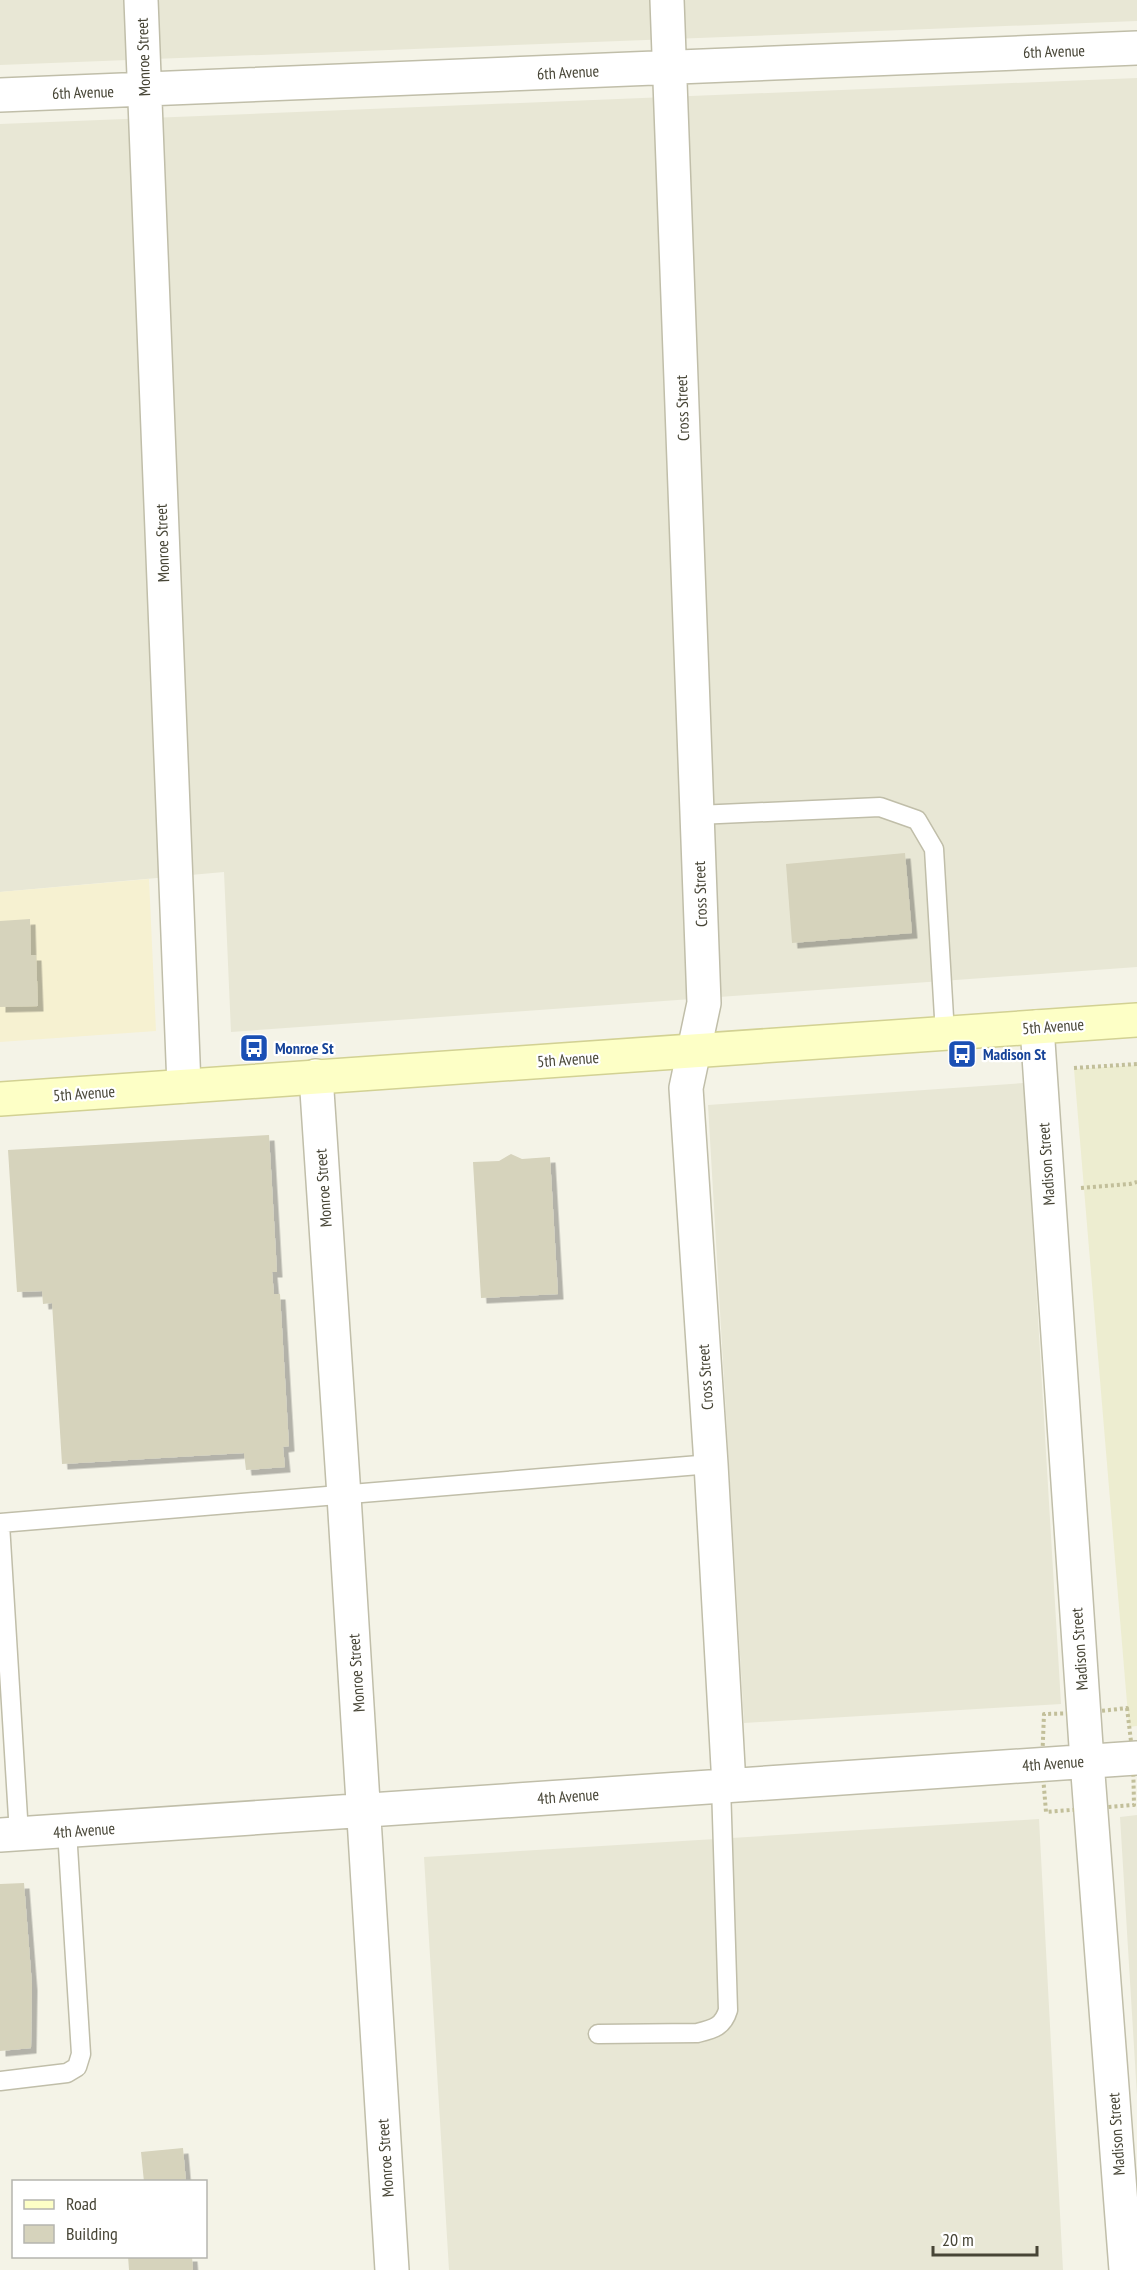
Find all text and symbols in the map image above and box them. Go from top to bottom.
street label: Monroe Street [132,17,154,97]
street label: 6th Avenue [1023,40,1085,62]
street label: 6th Avenue [536,60,600,84]
street label: 6th Avenue [52,81,114,103]
street label: Cross Street [671,374,693,441]
street label: Monroe Street [151,503,173,583]
street label: Cross Street [689,860,711,927]
street label: 5th Avenue [1021,1014,1085,1038]
bus stop icon: Monroe St [238,1032,270,1064]
place label: Monroe St [275,1038,334,1058]
bus stop icon: Madison St [946,1038,978,1070]
place label: Madison St [983,1044,1046,1064]
street label: 5th Avenue [536,1047,600,1071]
street label: 5th Avenue [52,1081,116,1105]
street label: Madison Street [1033,1121,1059,1206]
street label: Monroe Street [310,1148,336,1228]
street label: Cross Street [693,1343,717,1410]
street label: Madison Street [1066,1606,1092,1691]
street label: Monroe Street [343,1633,369,1713]
street label: 4th Avenue [1021,1751,1085,1775]
street label: 4th Avenue [536,1784,600,1808]
street label: 4th Avenue [52,1818,116,1842]
street label: Madison Street [1103,2091,1129,2176]
street label: Monroe Street [372,2118,398,2198]
legend [12,2180,207,2258]
text: Road [66,2192,97,2215]
scale bar [933,2219,1036,2257]
text: Building [66,2222,118,2245]
text: 20 m [942,2228,974,2251]

